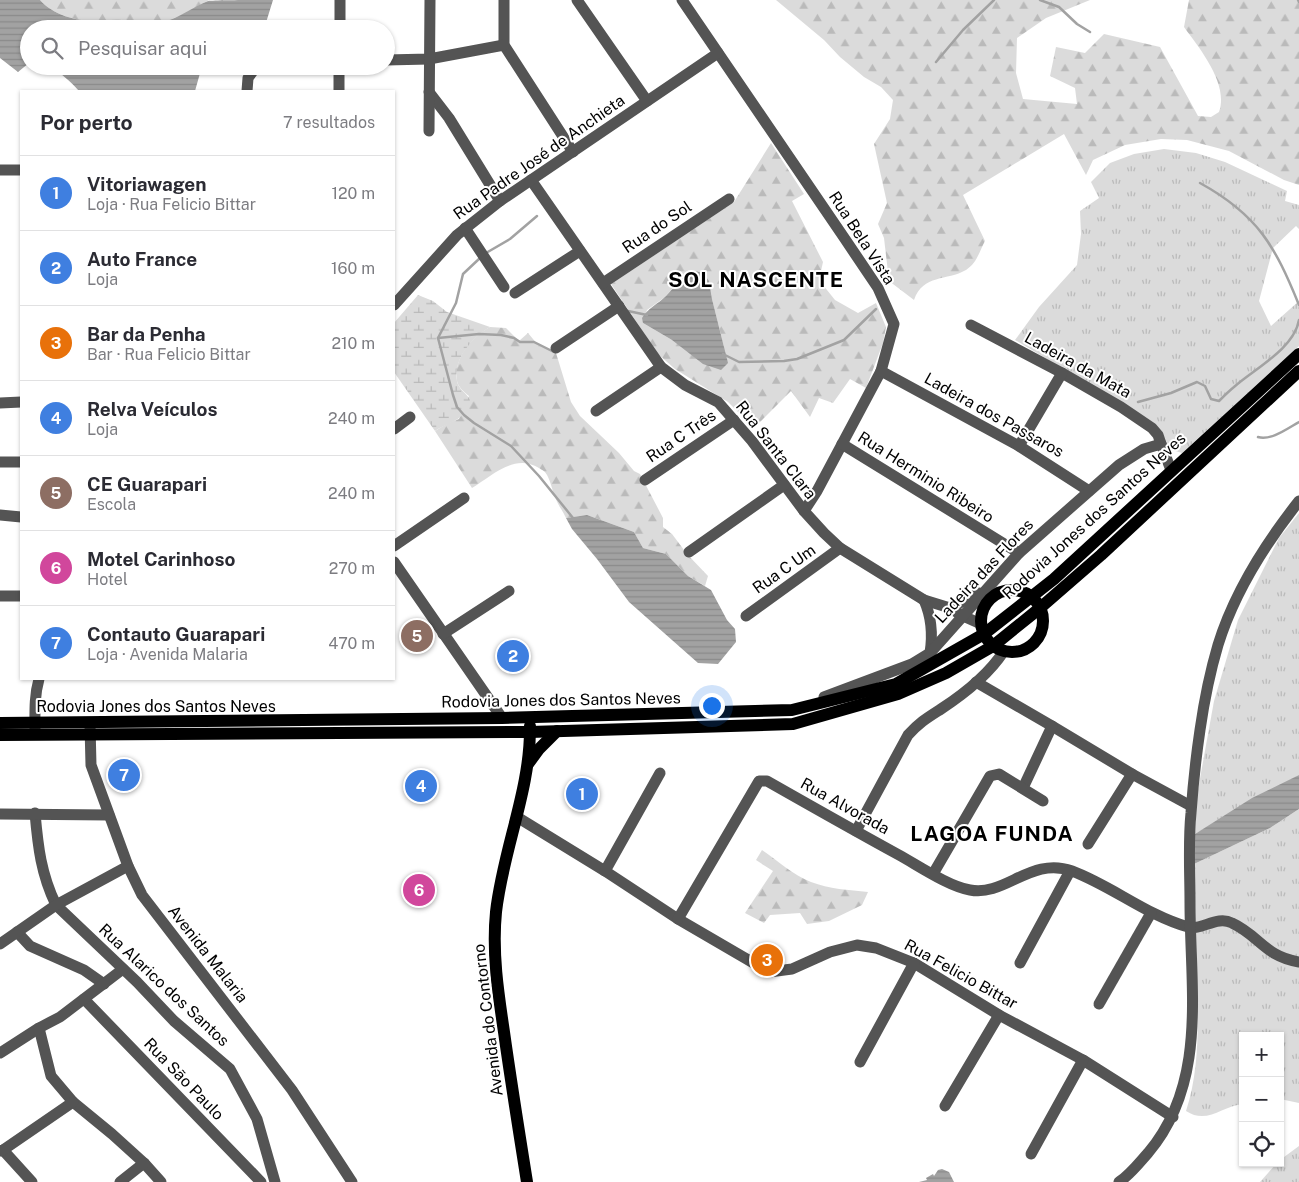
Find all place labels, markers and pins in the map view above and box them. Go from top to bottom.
pin: 5 [401,617,433,655]
pin: 2 [497,637,529,675]
pin: 7 [108,756,140,794]
pin: 4 [405,767,437,805]
pin: 1 [566,775,598,813]
pin: 6 [403,871,435,909]
pin: 3 [751,941,783,979]

